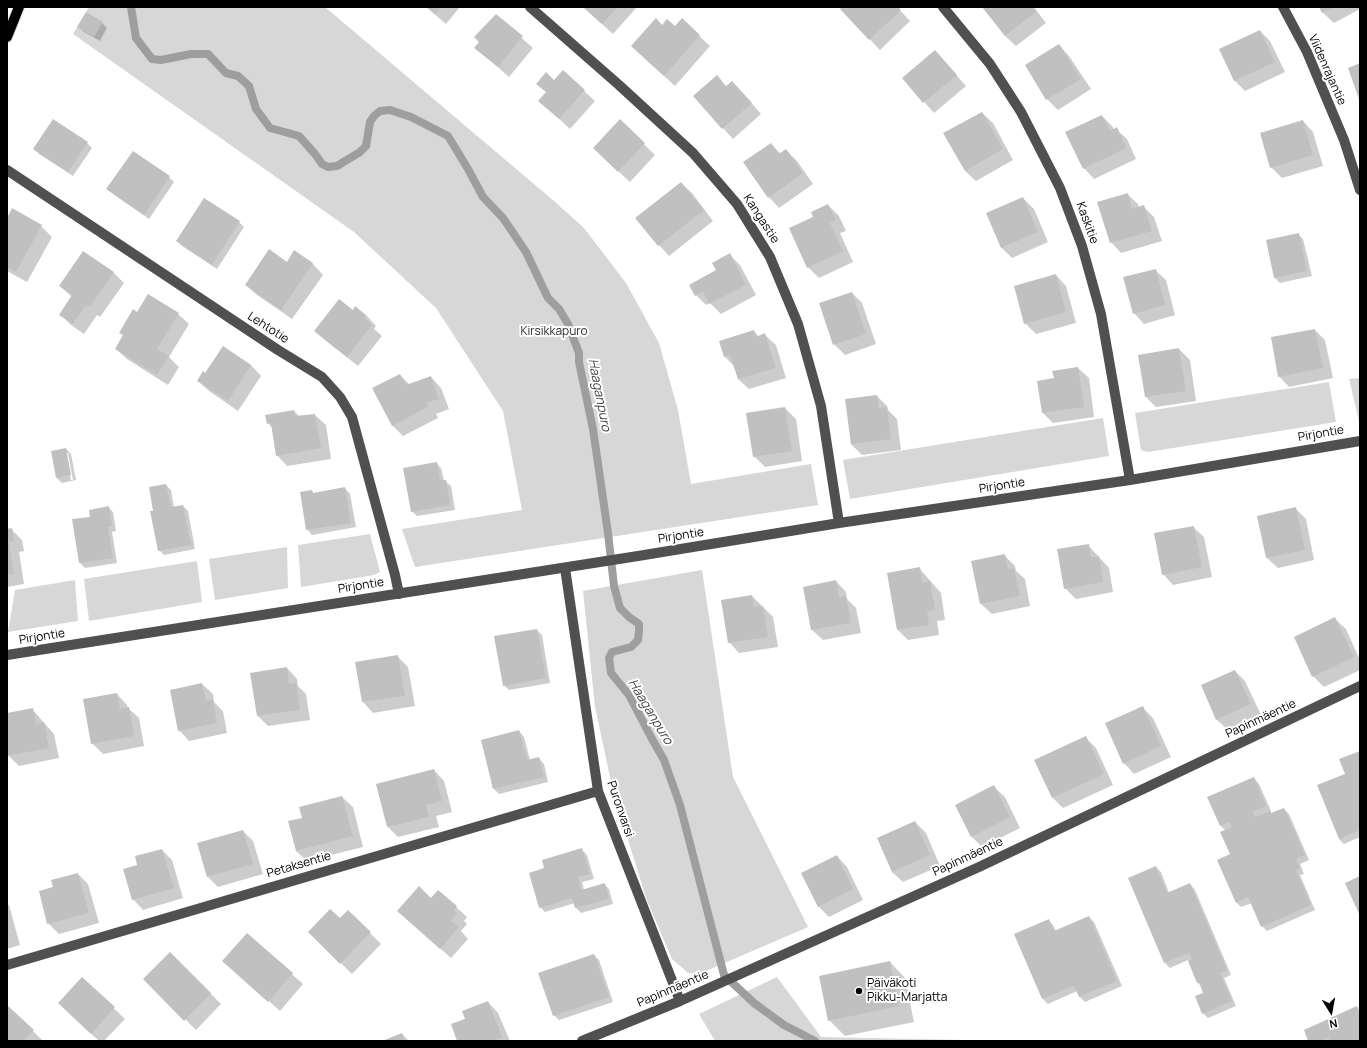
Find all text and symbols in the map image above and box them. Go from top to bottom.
street label: Viidenrajantie [1305,32,1349,108]
street label: Kangastie [740,192,782,246]
street label: Kaskitie [1073,200,1101,246]
street label: Lehtotie [245,309,291,347]
park label: Kirsikkapuro [520,325,588,339]
water label: Haaganpuro [584,357,614,433]
street label: Pirjontie [1297,423,1345,445]
street label: Pirjontie [978,475,1026,497]
street label: Pirjontie [657,525,705,547]
street label: Pirjontie [337,575,385,597]
street label: Pirjontie [18,626,66,648]
water label: Haaganpuro [624,676,676,748]
street label: Papinmäentie [1223,696,1299,742]
street label: Puronvarsi [604,779,636,839]
street label: Papinmäentie [930,834,1006,880]
street label: Petaksentie [265,849,333,881]
street label: Papinmäentie [635,968,711,1010]
place label: Päiväkoti Pikku-Marjatta [867,977,947,1005]
marker: Päiväkoti Pikku-Marjatta [854,986,864,996]
north arrow [1311,992,1351,1032]
text: N [1328,1016,1339,1032]

